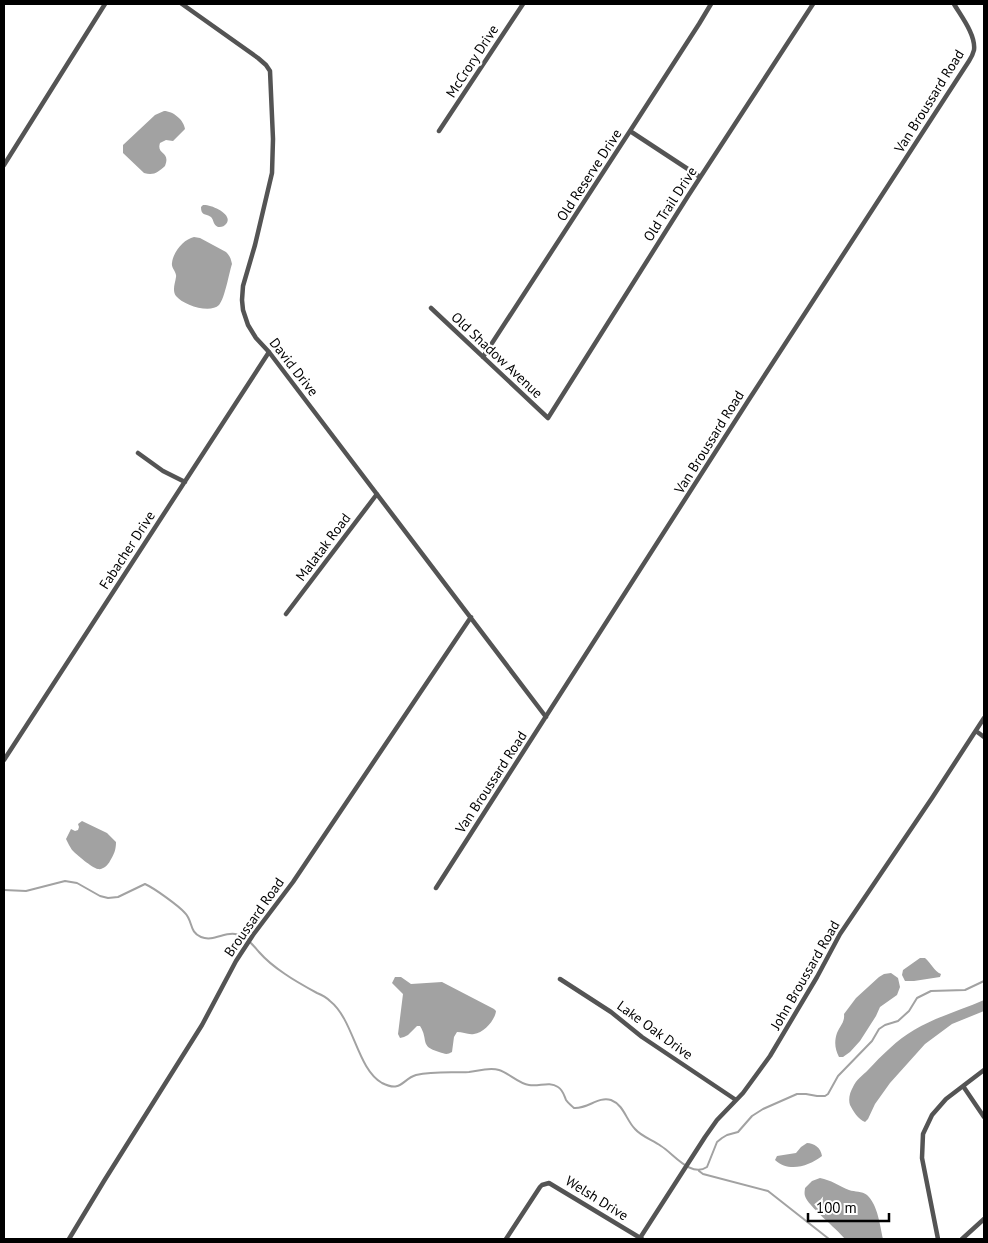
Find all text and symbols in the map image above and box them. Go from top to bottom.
street label: McCrory Drive [442,21,502,101]
street label: Van Broussard Road [890,46,968,157]
street label: Old Reserve Drive [553,126,625,224]
street label: Old Trail Drive [639,163,701,245]
street label: Old Shadow Avenue [447,308,547,402]
street label: David Drive [266,334,322,400]
street label: Van Broussard Road [670,387,748,498]
street label: Fabacher Drive [95,508,159,592]
street label: Malatak Road [292,509,354,585]
street label: Van Broussard Road [451,728,531,837]
street label: Broussard Road [220,874,288,960]
street label: John Broussard Road [766,917,844,1034]
street label: Lake Oak Drive [614,996,696,1064]
street label: Welsh Drive [562,1172,632,1224]
scale bar [808,1190,889,1222]
text: 100 m [816,1198,857,1217]

